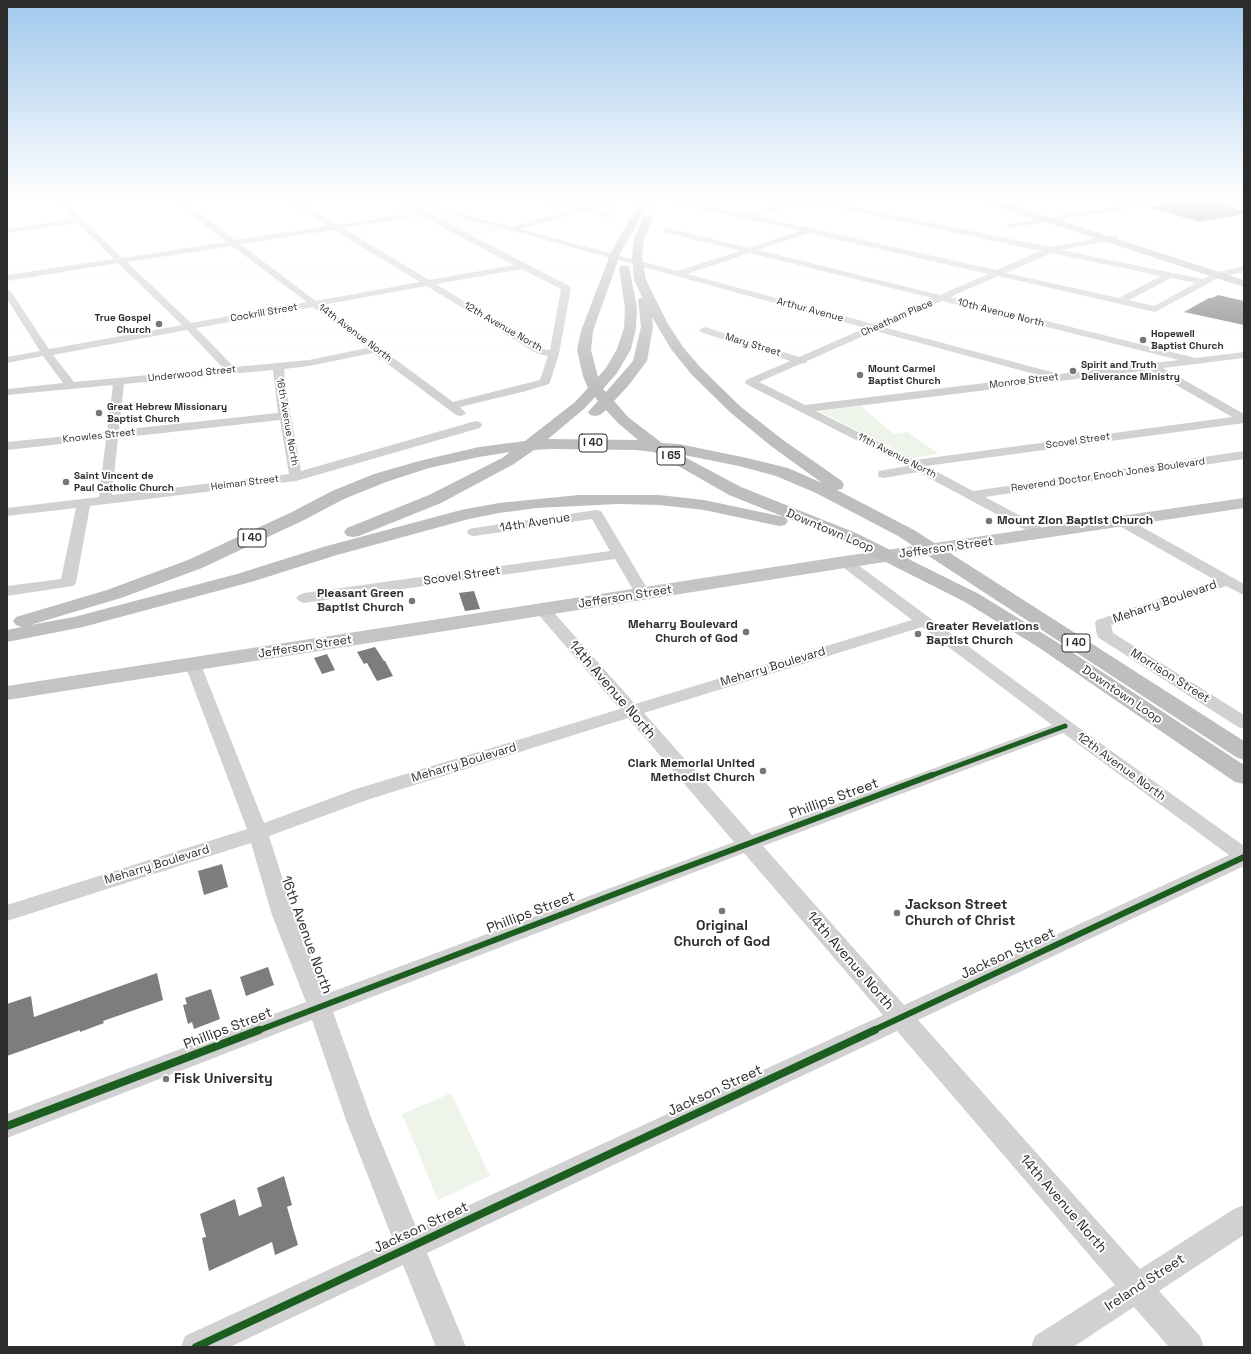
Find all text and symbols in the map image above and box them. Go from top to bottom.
street label: Arthur Avenue [775,295,845,325]
street label: 10th Avenue North [956,296,1046,330]
street label: Cheatham Place [859,297,935,339]
street label: 12th Avenue North [462,300,544,354]
street label: Cockrill Street [229,301,299,325]
street label: 14th Avenue North [316,301,394,365]
place label: True Gospel Church [95,312,151,336]
marker: True Gospel Church [154,319,164,329]
place label: Hopewell Baptist Church [1151,328,1224,352]
street label: Mary Street [724,331,782,359]
marker: Hopewell Baptist Church [1138,335,1148,345]
place label: Spirit and Truth Deliverance Ministry [1081,359,1180,382]
street label: Underwood Street [147,363,237,385]
place label: Mount Carmel Baptist Church [868,363,941,386]
marker: Spirit and Truth Deliverance Ministry [1068,366,1078,376]
marker: Mount Carmel Baptist Church [855,370,865,380]
street label: Monroe Street [989,371,1059,391]
street label: 16th Avenue North [273,377,301,467]
place label: Great Hebrew Missionary Baptist Church [107,401,227,424]
marker: Great Hebrew Missionary Baptist Church [94,408,104,418]
street label: Knowles Street [62,426,136,446]
street label: 11th Avenue North [856,431,938,481]
street label: Scovel Street [1045,431,1111,451]
road number: I 40 [579,434,607,452]
road number: I 65 [657,447,685,465]
street label: Reverend Doctor Enoch Jones Boulevard [1010,455,1206,495]
place label: Saint Vincent de Paul Catholic Church [74,470,174,494]
street label: Heiman Street [210,473,280,493]
marker: Saint Vincent de Paul Catholic Church [61,477,71,487]
street label: Downtown Loop [784,506,876,556]
street label: 14th Avenue [499,510,571,536]
place label: Mount Zion Baptist Church [997,514,1153,528]
marker: Mount Zion Baptist Church [984,516,994,526]
road number: I 40 [238,529,266,547]
street label: Jefferson Street [898,534,994,562]
street label: Scovel Street [423,563,501,589]
street label: Meharry Boulevard [1111,577,1219,627]
street label: Jefferson Street [577,582,673,612]
place label: Pleasant Green Baptist Church [317,587,404,615]
marker: Pleasant Green Baptist Church [407,596,417,606]
place label: Meharry Boulevard Church of God [628,618,738,646]
place label: Greater Revelations Baptist Church [926,620,1039,648]
marker: Meharry Boulevard Church of God [741,627,751,637]
marker: Greater Revelations Baptist Church [913,629,923,639]
street label: Jefferson Street [257,632,353,662]
road number: I 40 [1062,634,1090,652]
street label: 14th Avenue North [565,638,659,742]
street label: Meharry Boulevard [719,644,827,690]
street label: Morrison Street [1128,646,1212,706]
street label: Downtown Loop [1079,663,1165,727]
street label: 12th Avenue North [1074,730,1168,804]
street label: Meharry Boulevard [410,740,518,786]
place label: Clark Memorial United Methodist Church [628,757,755,785]
marker: Clark Memorial United Methodist Church [758,766,768,776]
street label: Phillips Street [787,775,881,823]
street label: Meharry Boulevard [103,842,211,888]
street label: 16th Avenue North [277,874,335,996]
street label: Phillips Street [484,888,578,938]
place label: Jackson Street Church of Christ [905,897,1015,930]
marker: Original Church of God [717,906,727,916]
marker: Jackson Street Church of Christ [892,908,902,918]
street label: 14th Avenue North [803,909,897,1013]
place label: Original Church of God [674,918,770,950]
street label: Jackson Street [958,925,1058,983]
street label: Phillips Street [181,1004,275,1054]
street label: Jackson Street [665,1062,765,1120]
place label: Fisk University [174,1071,273,1087]
marker: Fisk University [161,1074,171,1084]
street label: 14th Avenue North [1016,1152,1110,1256]
street label: Jackson Street [371,1199,471,1257]
street label: Ireland Street [1102,1251,1188,1315]

